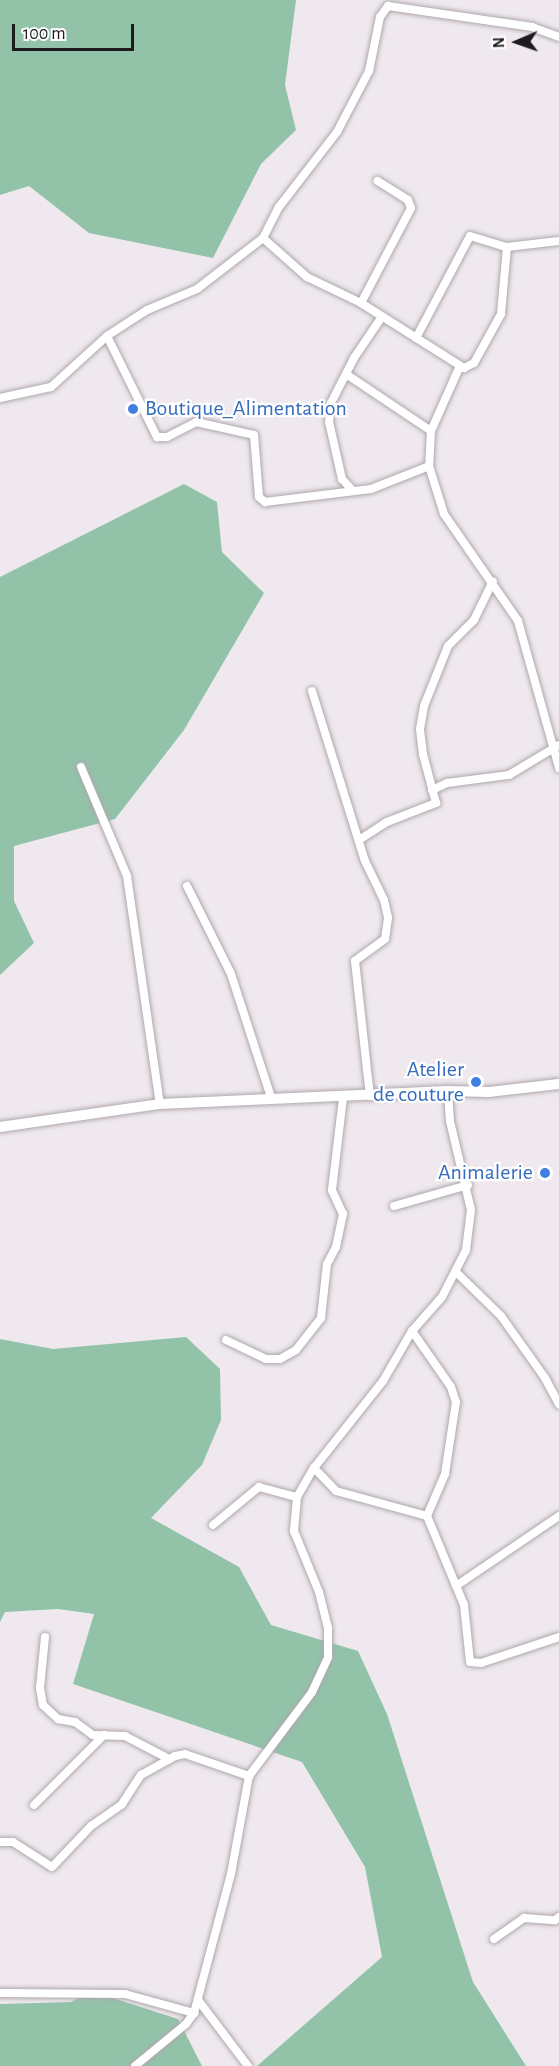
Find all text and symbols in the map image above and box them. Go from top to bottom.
scale bar [15,12,136,50]
north arrow [487,12,547,72]
text: 100 m [23,25,66,43]
text: N [491,37,507,48]
place label: Boutique_Alimentation [145,396,347,422]
marker: Boutique_Alimentation [126,402,140,416]
place label: Atelier de couture [373,1056,464,1108]
marker: Atelier de couture [469,1075,483,1089]
place label: Animalerie [438,1160,533,1186]
marker: Animalerie [538,1166,552,1180]

